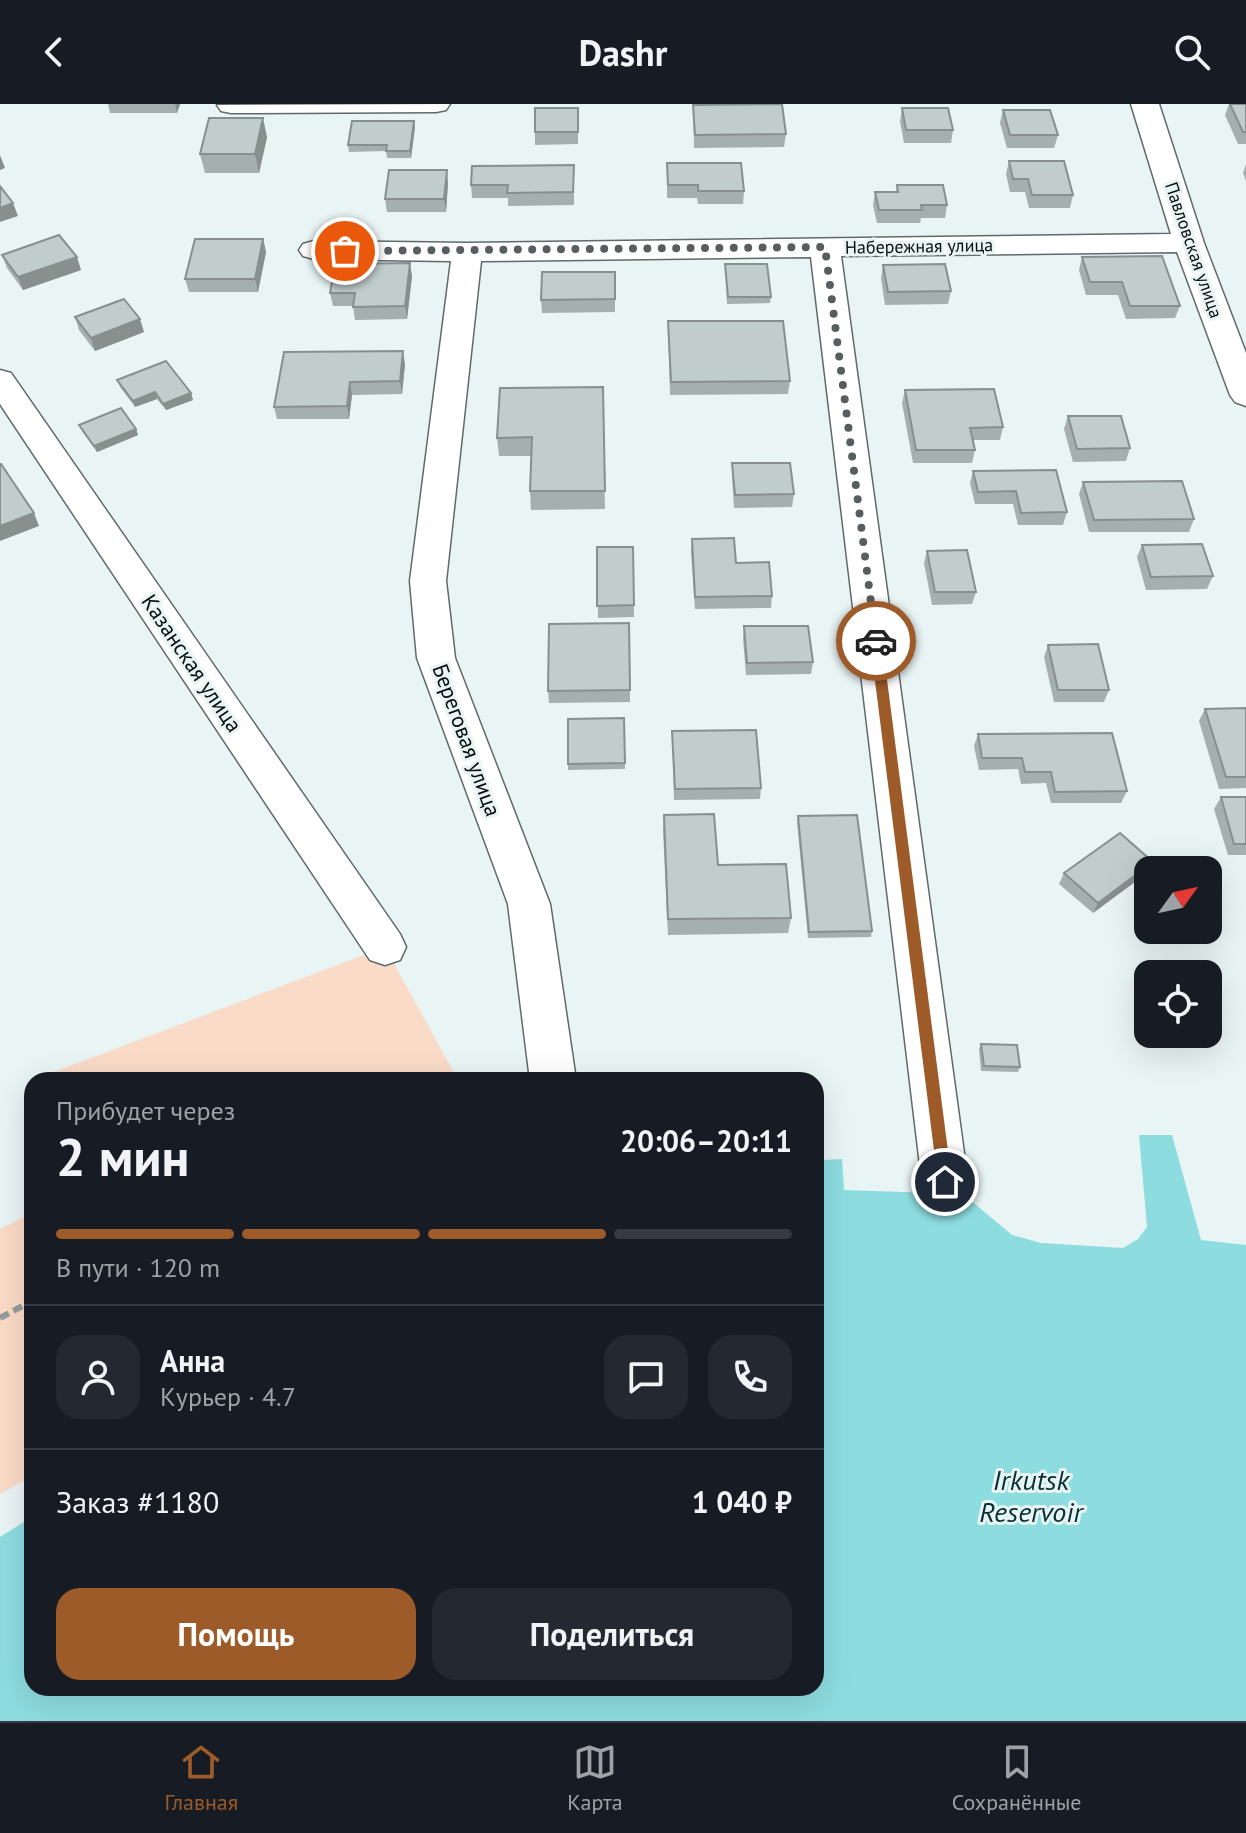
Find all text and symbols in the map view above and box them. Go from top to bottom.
text: Dashr [579,29,667,76]
icon: back [32,30,76,74]
icon: search [1170,30,1214,74]
street label: Павловская улица [1160,179,1228,321]
pin [311,217,379,285]
icon: bag [323,229,367,273]
street label: Набережная улица [845,233,993,259]
street label: Казанская улица [136,589,248,737]
courier [836,601,916,681]
icon: car [854,619,898,663]
street label: Береговая улица [426,660,508,820]
north arrow [1134,856,1222,944]
map controls [1134,856,1222,1048]
button: locate [1134,960,1222,1048]
text: Прибудет через [56,1094,235,1127]
text: 20:06–20:11 [620,1121,792,1160]
text: 2 мин [56,1123,190,1190]
pin [911,1148,979,1216]
icon: home [923,1160,967,1204]
text: В пути · 120 m [56,1251,220,1284]
button: person [56,1335,140,1419]
button: chat [604,1335,688,1419]
button: phone [708,1335,792,1419]
text: Анна [160,1341,225,1380]
text: Курьер · 4.7 [160,1380,296,1413]
water label: Irkutsk Reservoir [979,1461,1084,1530]
text: Заказ #1180 [56,1482,219,1521]
text: 1 040 ₽ [692,1482,792,1521]
button: Помощь [56,1588,416,1680]
button: Поделиться [432,1588,792,1680]
tab: Главная [165,1740,238,1816]
tab: Карта [567,1740,623,1816]
tab: Сохранённые [952,1740,1081,1816]

